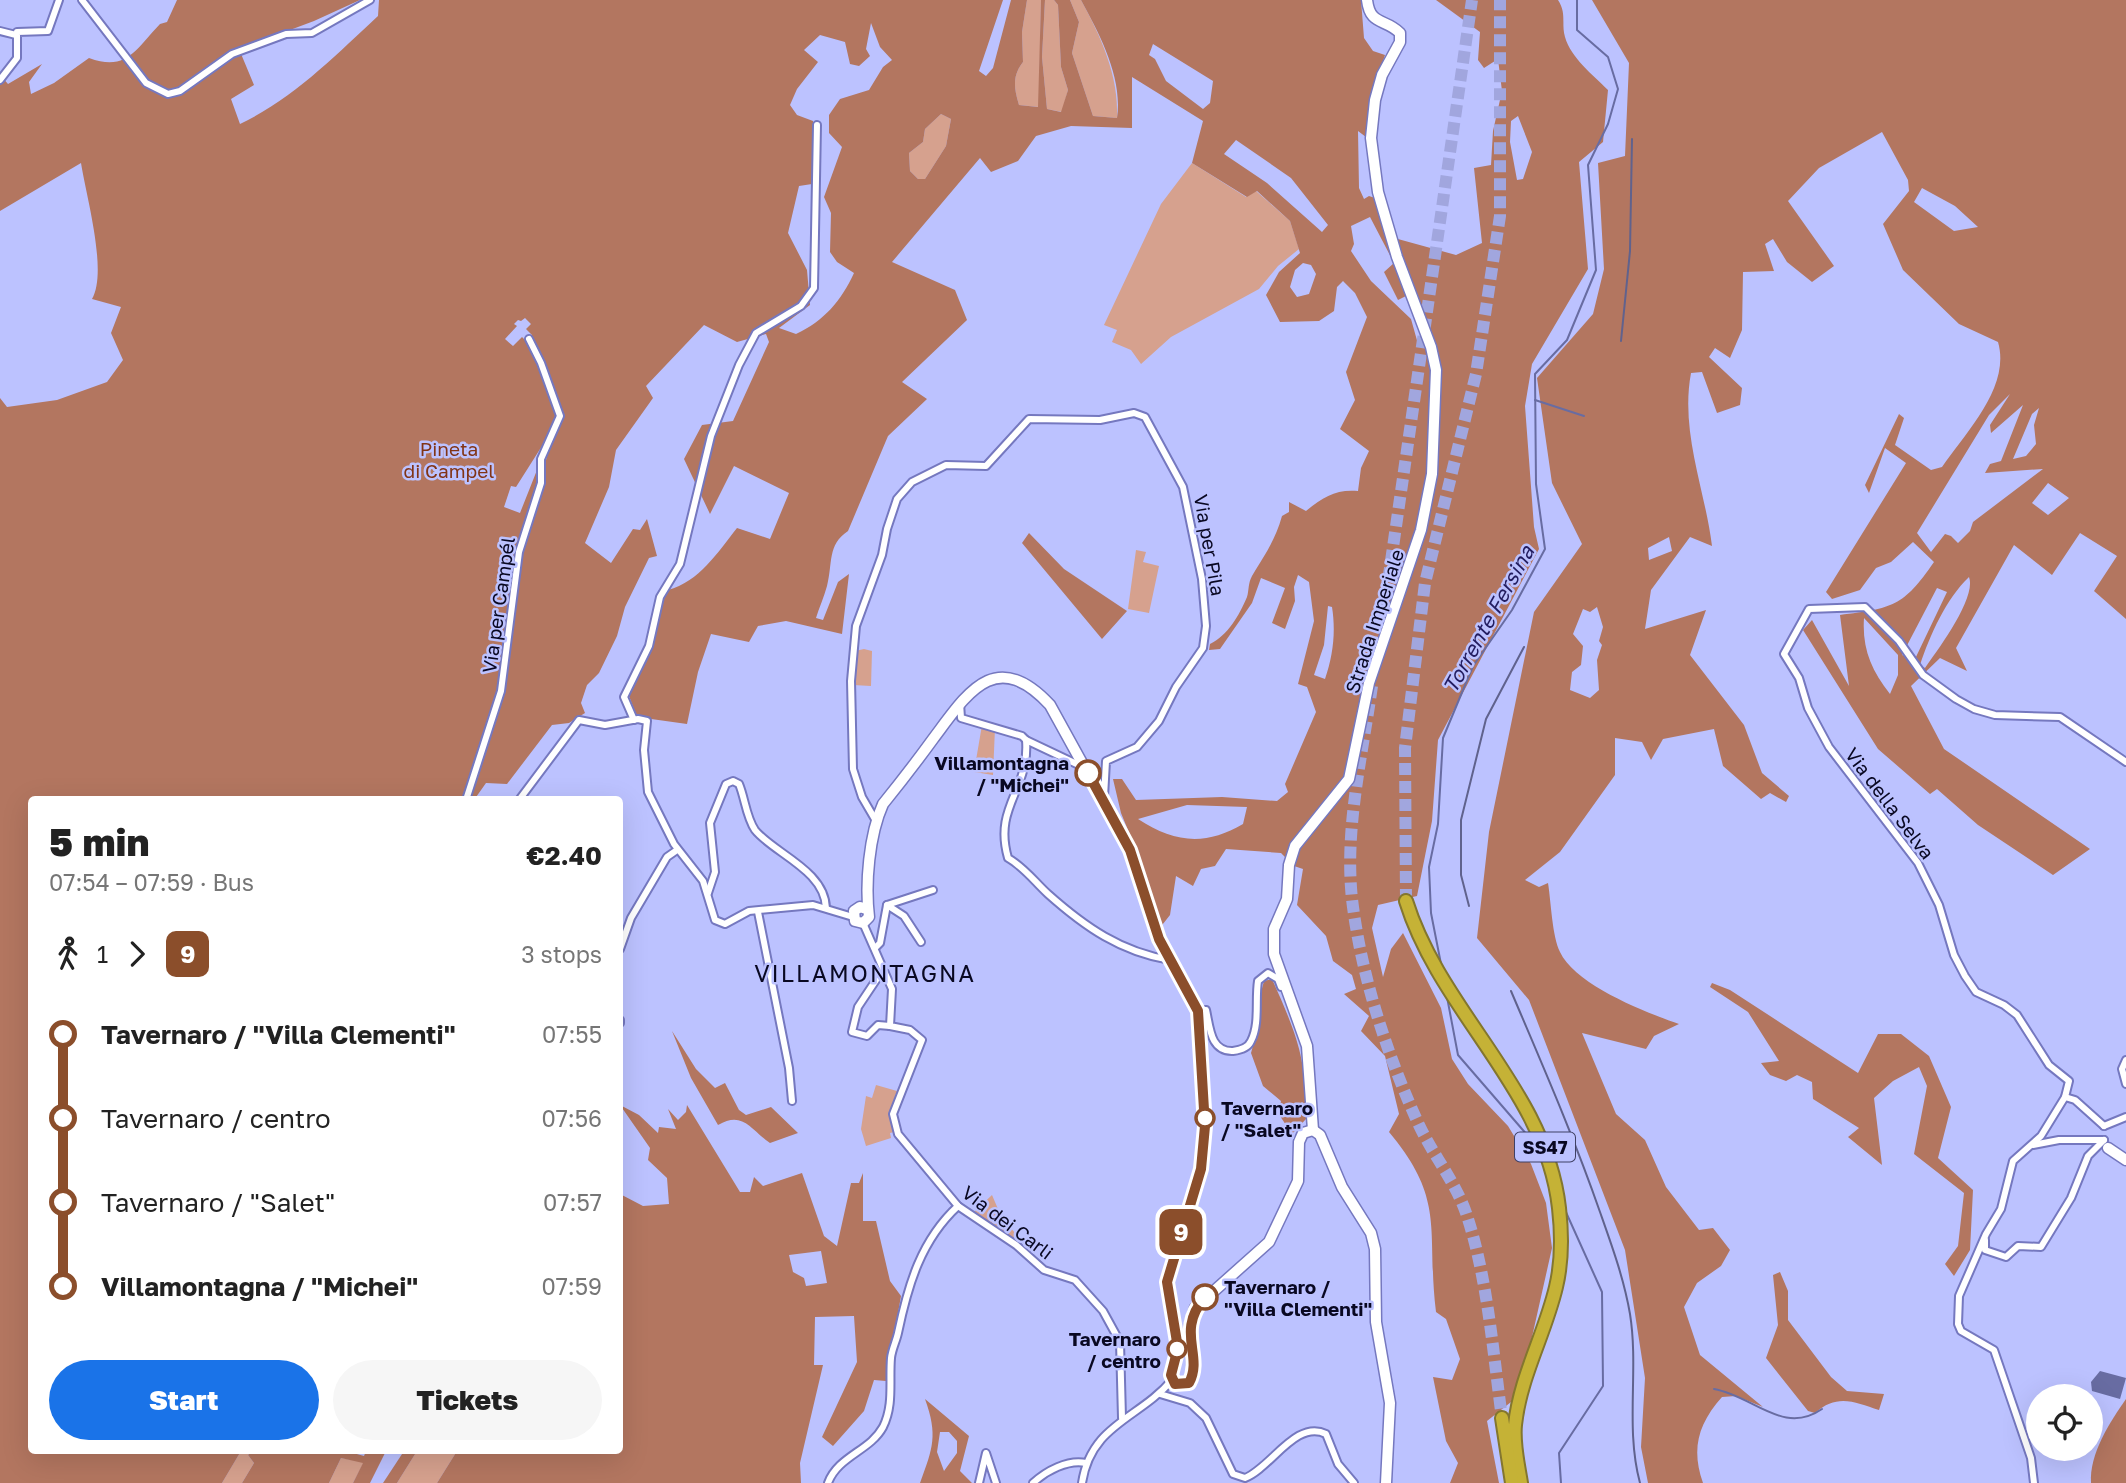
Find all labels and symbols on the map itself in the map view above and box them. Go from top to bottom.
park label: Pineta di Campel [404,437,494,482]
street label: Via per Pila [1190,493,1230,597]
street label: Via per Campél [477,535,519,675]
water label: Torrente Fersina [1437,540,1540,697]
street label: Strada Imperiale [1340,546,1408,696]
street label: Via della Selva [1841,743,1939,863]
place label: Villamontagna / "Michei" [934,751,1069,796]
marker: Villamontagna / "Michei" [1075,760,1101,786]
district label: VILLAMONTAGNA [754,959,976,987]
place label: Tavernaro / "Salet" [1221,1096,1313,1141]
marker: Tavernaro / "Salet" [1195,1108,1215,1128]
road number: SS47 [1515,1132,1575,1162]
street label: Via dei Carli [958,1180,1058,1264]
line badge: 9 [1158,1209,1204,1255]
place label: Tavernaro / "Villa Clementi" [1224,1275,1372,1320]
marker: Tavernaro / "Villa Clementi" [1192,1284,1218,1310]
place label: Tavernaro / centro [1069,1327,1161,1372]
marker: Tavernaro / centro [1167,1339,1187,1359]

